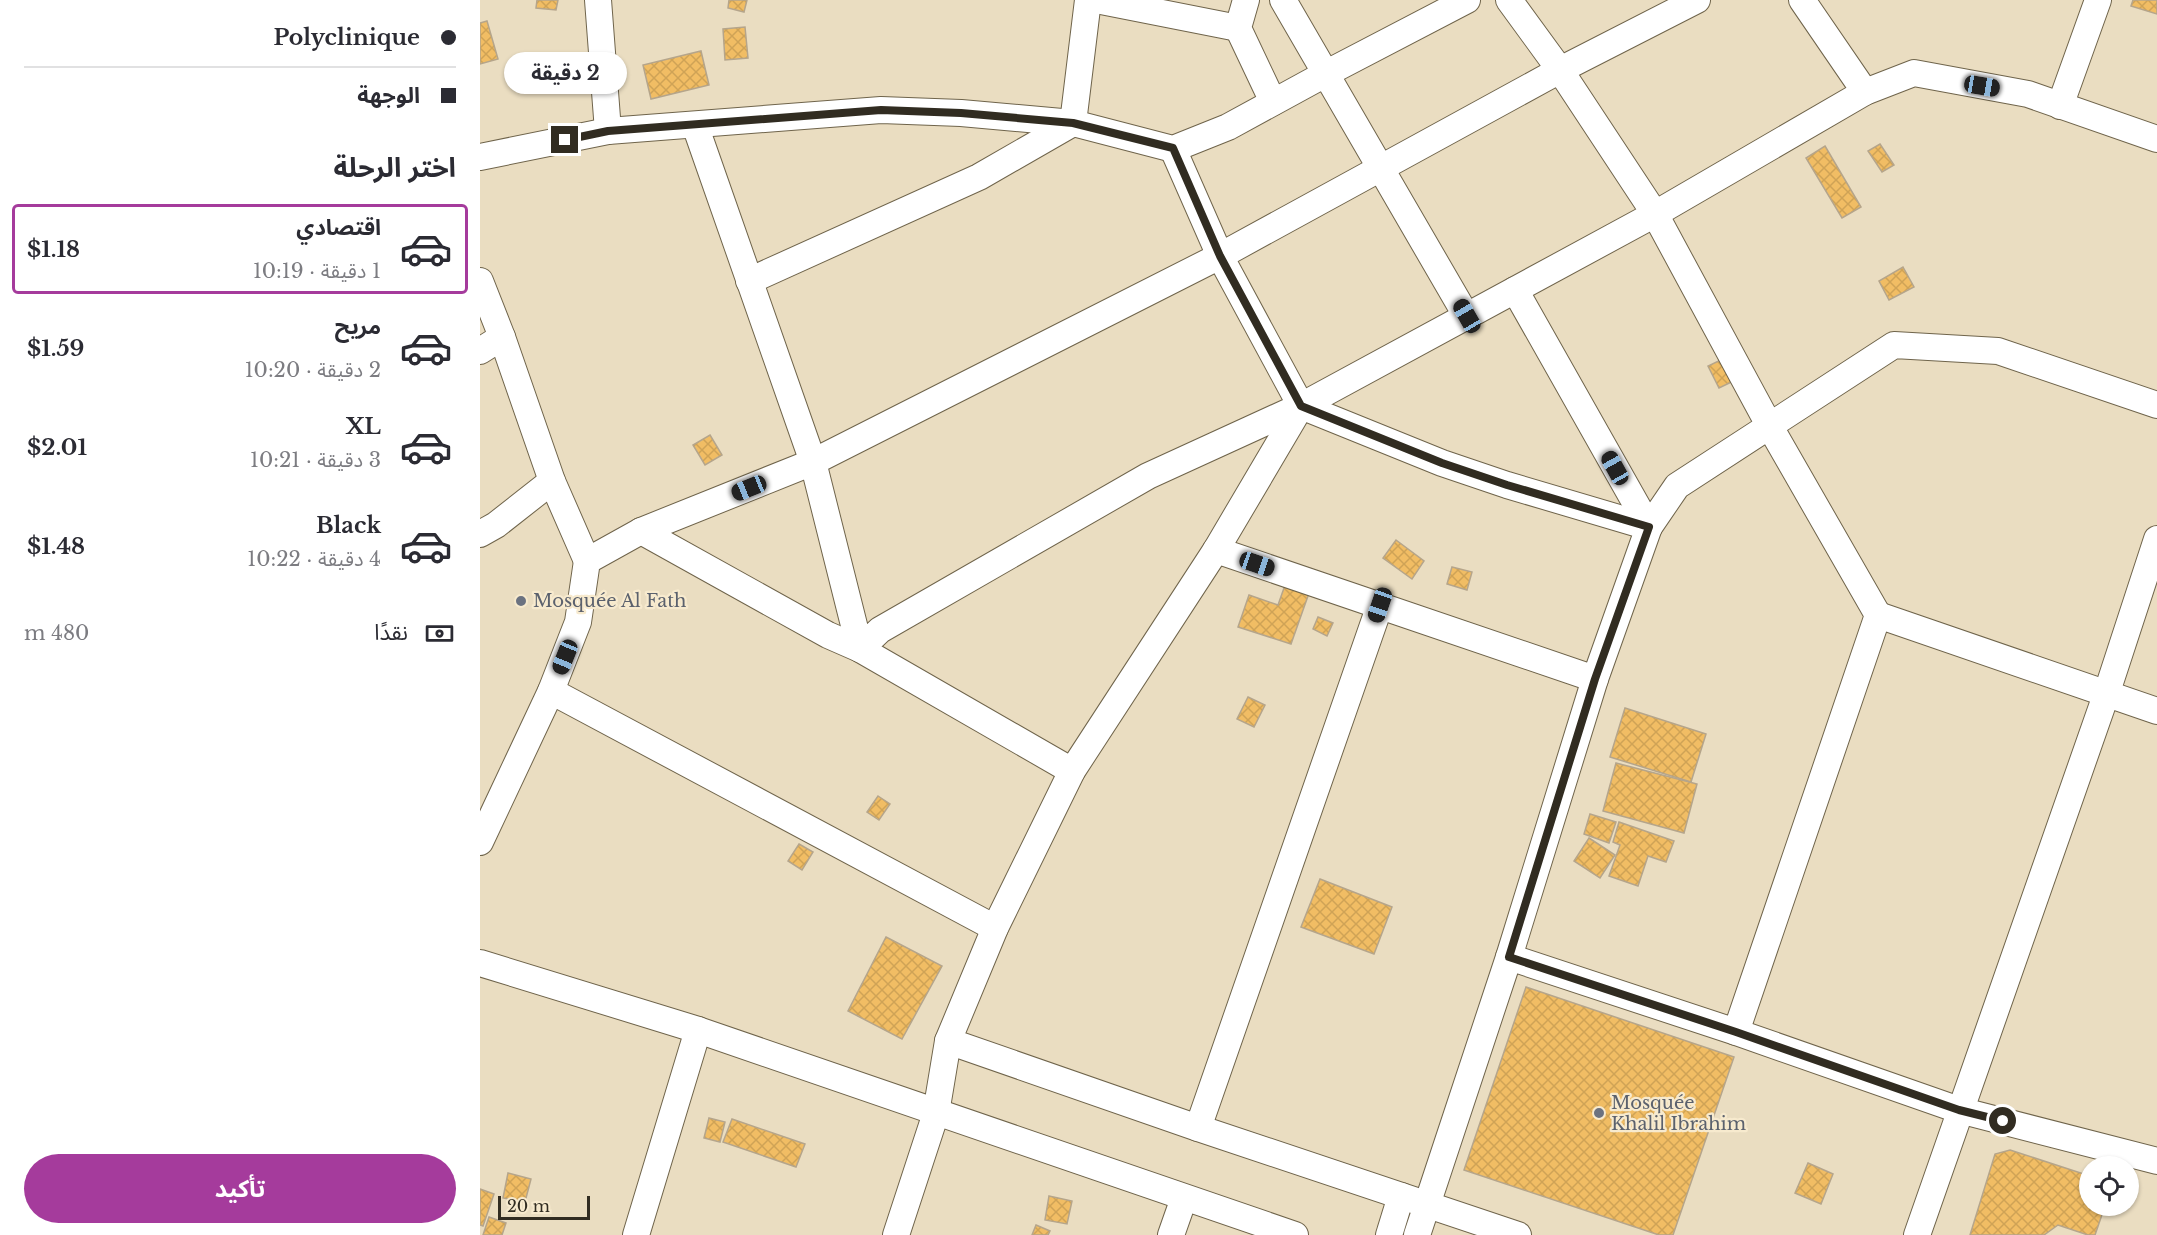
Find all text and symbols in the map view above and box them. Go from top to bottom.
text: Polyclinique [274,24,420,51]
callout: 2 دقيقة [503,53,626,95]
text: 2 دقيقة [531,61,600,85]
car [1963,74,2001,98]
text: الوجهة [357,82,420,109]
route end [551,126,578,153]
text: اختر الرحلة [334,151,456,184]
text: اقتصادي [296,214,381,241]
icon: car [399,222,453,276]
text: $1.18 [27,236,80,263]
text: 1 دقيقة · 10:19 [253,259,381,283]
car [1450,296,1484,336]
text: مريح [335,313,381,340]
icon: car [399,321,453,375]
text: $1.59 [27,335,84,362]
text: 2 دقيقة · 10:20 [245,358,381,382]
text: XL [346,413,381,440]
icon: car [399,420,453,474]
text: $2.01 [27,434,87,461]
text: 3 دقيقة · 10:21 [250,448,381,472]
car [1598,448,1632,488]
car [729,473,769,503]
text: Black [316,512,381,539]
icon: car [399,519,453,573]
text: $1.48 [27,533,85,560]
text: 4 دقيقة · 10:22 [247,547,381,571]
car [1237,550,1277,578]
car [1366,585,1394,625]
place label: Mosquée Al Fath [533,590,686,612]
marker: Mosquée Al Fath [514,594,528,608]
icon: cash [423,617,456,650]
text: نقدًا [374,619,408,646]
text: 480 m [24,621,89,645]
car [550,637,580,677]
place label: Mosquée Khalil Ibrahim [1611,1092,1746,1135]
marker: Mosquée Khalil Ibrahim [1592,1106,1606,1120]
route start [1989,1107,2016,1134]
button: تأكيد [24,1154,456,1223]
map controls [2079,1156,2139,1216]
button: locate [2079,1156,2139,1216]
scale bar [498,1193,590,1220]
text: 20 m [507,1196,550,1216]

